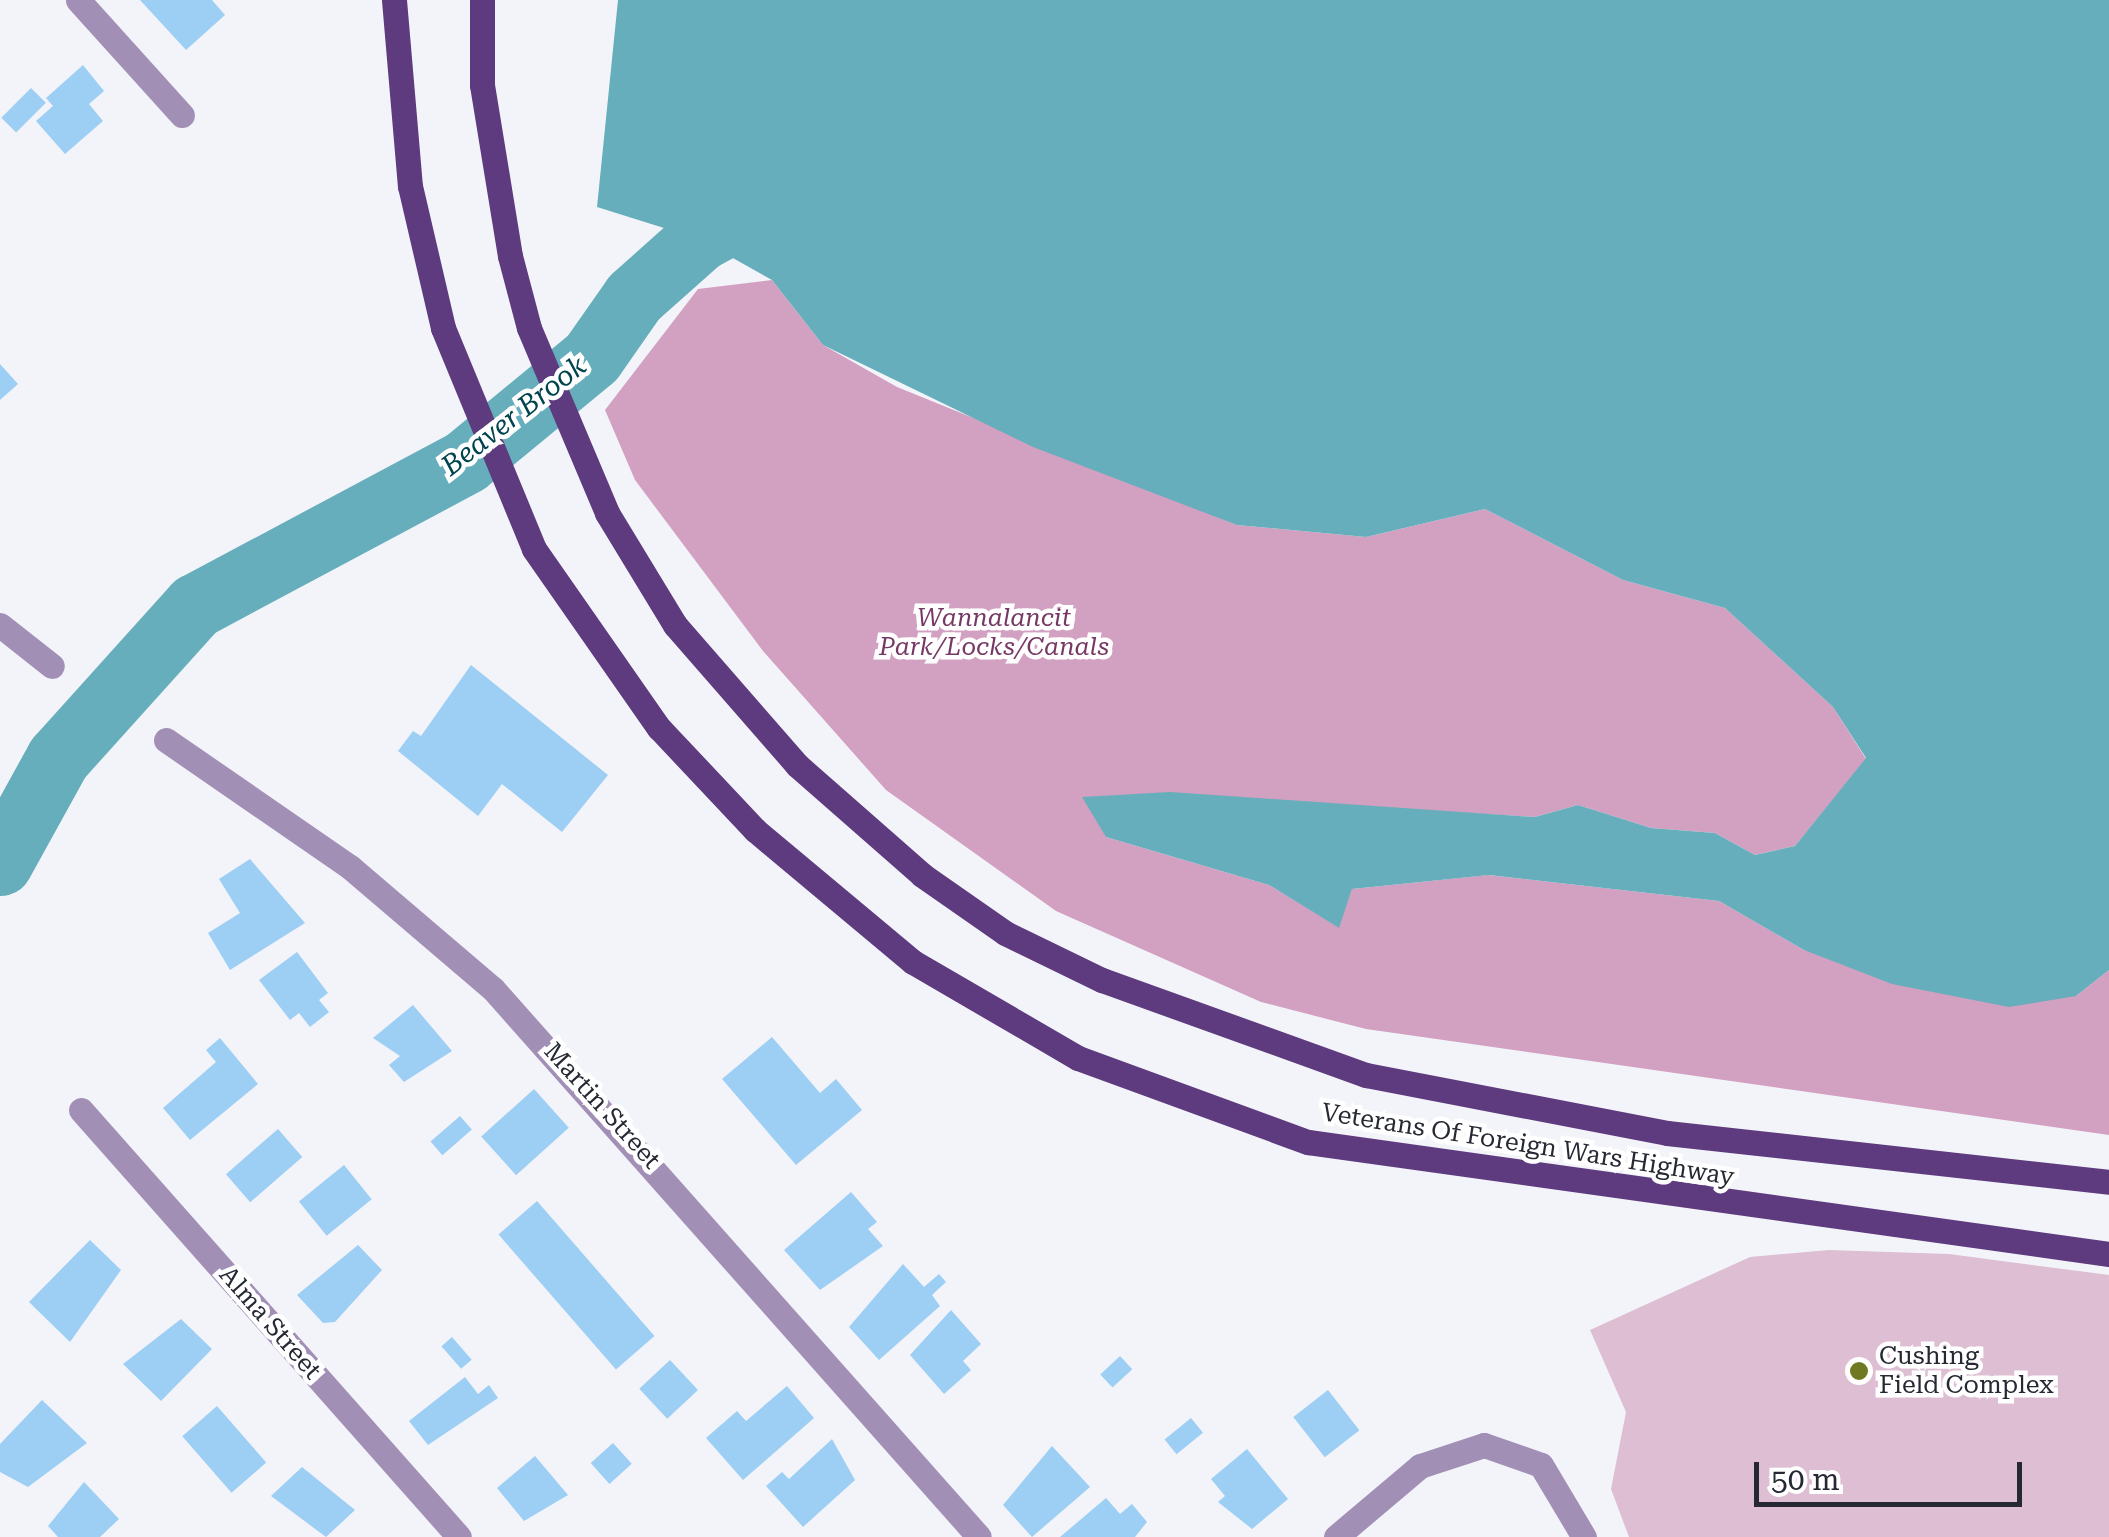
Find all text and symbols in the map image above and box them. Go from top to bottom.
water label: Beaver Brook [435,349,593,483]
park label: Wannalancit Park/Locks/Canals [879,604,1109,663]
street label: Martin Street [538,1037,666,1175]
street label: Veterans Of Foreign Wars Highway [1320,1098,1736,1192]
street label: Alma Street [213,1260,327,1386]
place label: Cushing Field Complex [1879,1342,2054,1401]
marker: Cushing Field Complex [1848,1360,1870,1382]
scale bar [1759,1442,2026,1504]
text: 50 m [1771,1462,1840,1497]

